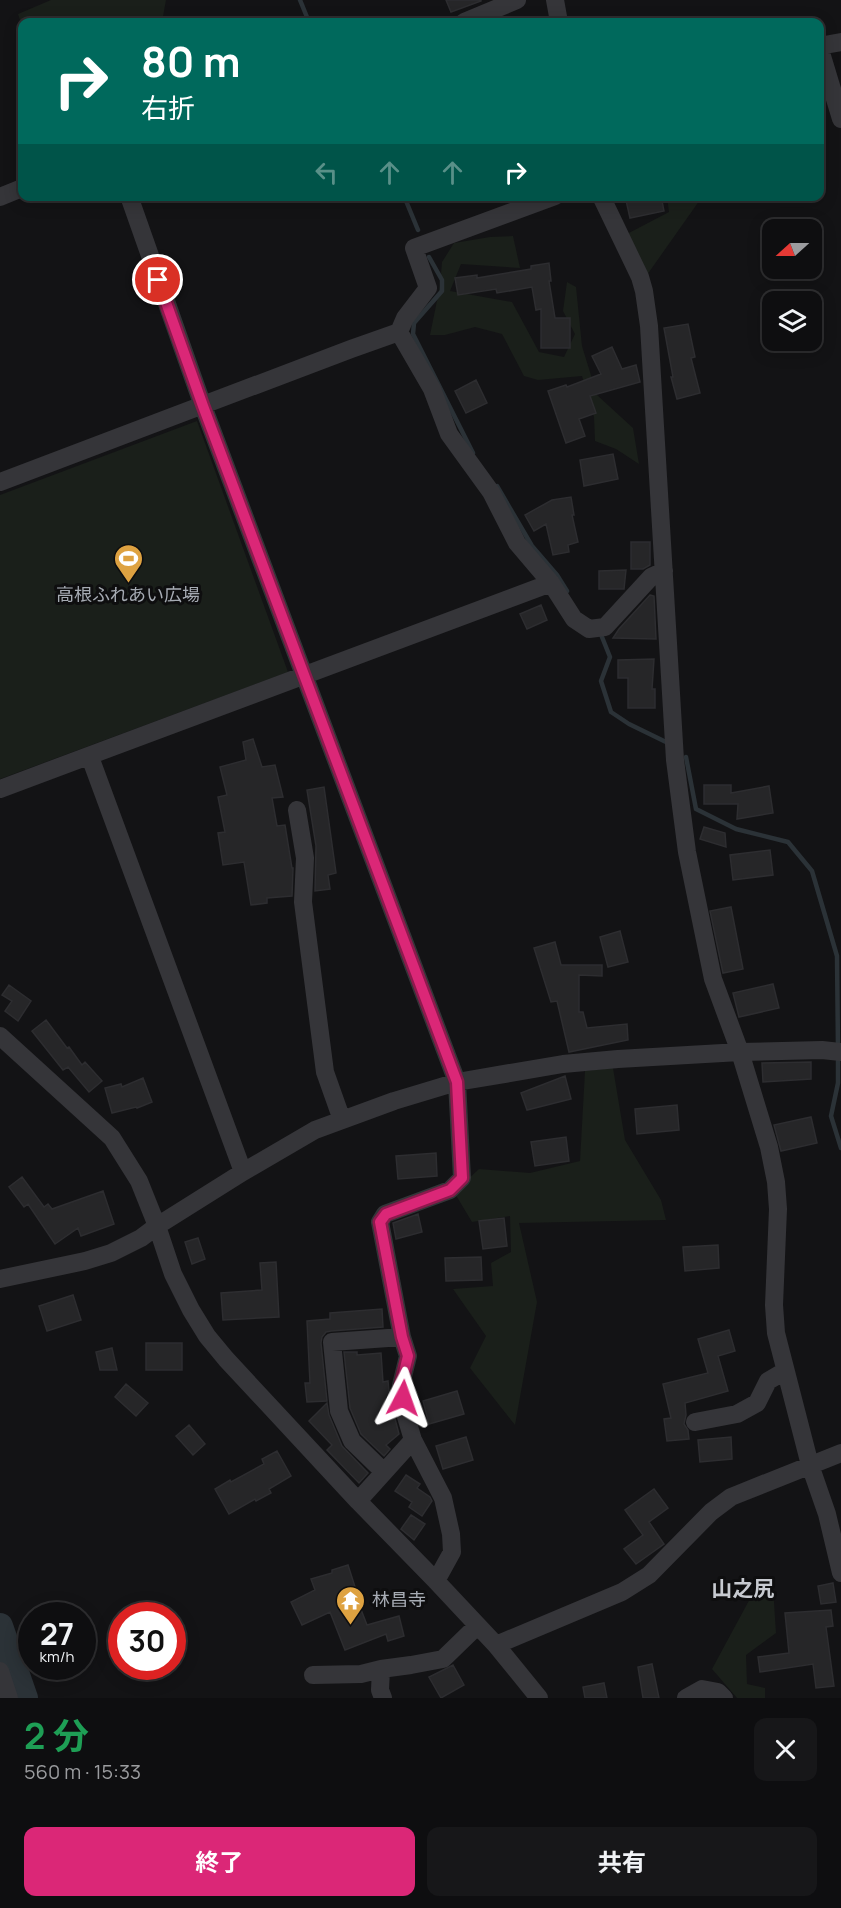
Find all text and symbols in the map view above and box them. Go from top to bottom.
text: 80 m [141,32,241,90]
icon: right [42,42,120,120]
text: 右折 [141,89,195,126]
icon: left [310,156,343,189]
icon: ahead [373,156,406,189]
icon: ahead [436,156,469,189]
icon: right [499,156,532,189]
north arrow [762,219,822,279]
map controls [762,219,822,351]
pin [132,254,183,305]
icon: arrive [141,263,174,296]
button: layers [762,291,822,351]
sports icon: 高根ふれあい広場 [112,542,144,584]
place label: 高根ふれあい広場 [56,582,200,606]
position arrow [371,1366,435,1430]
district label: 山之尻 [712,1574,775,1602]
temple icon: 林昌寺 [335,1584,367,1626]
place label: 林昌寺 [372,1587,426,1611]
speed limit sign: 30 [108,1602,186,1680]
text: 27 [40,1613,74,1654]
text: km/h [40,1646,74,1667]
text: 2 分 [24,1711,89,1760]
button: close [754,1718,817,1781]
text: 560 m · 15:33 [24,1758,141,1785]
button: 終了 [24,1827,415,1896]
button: 共有 [427,1827,817,1896]

